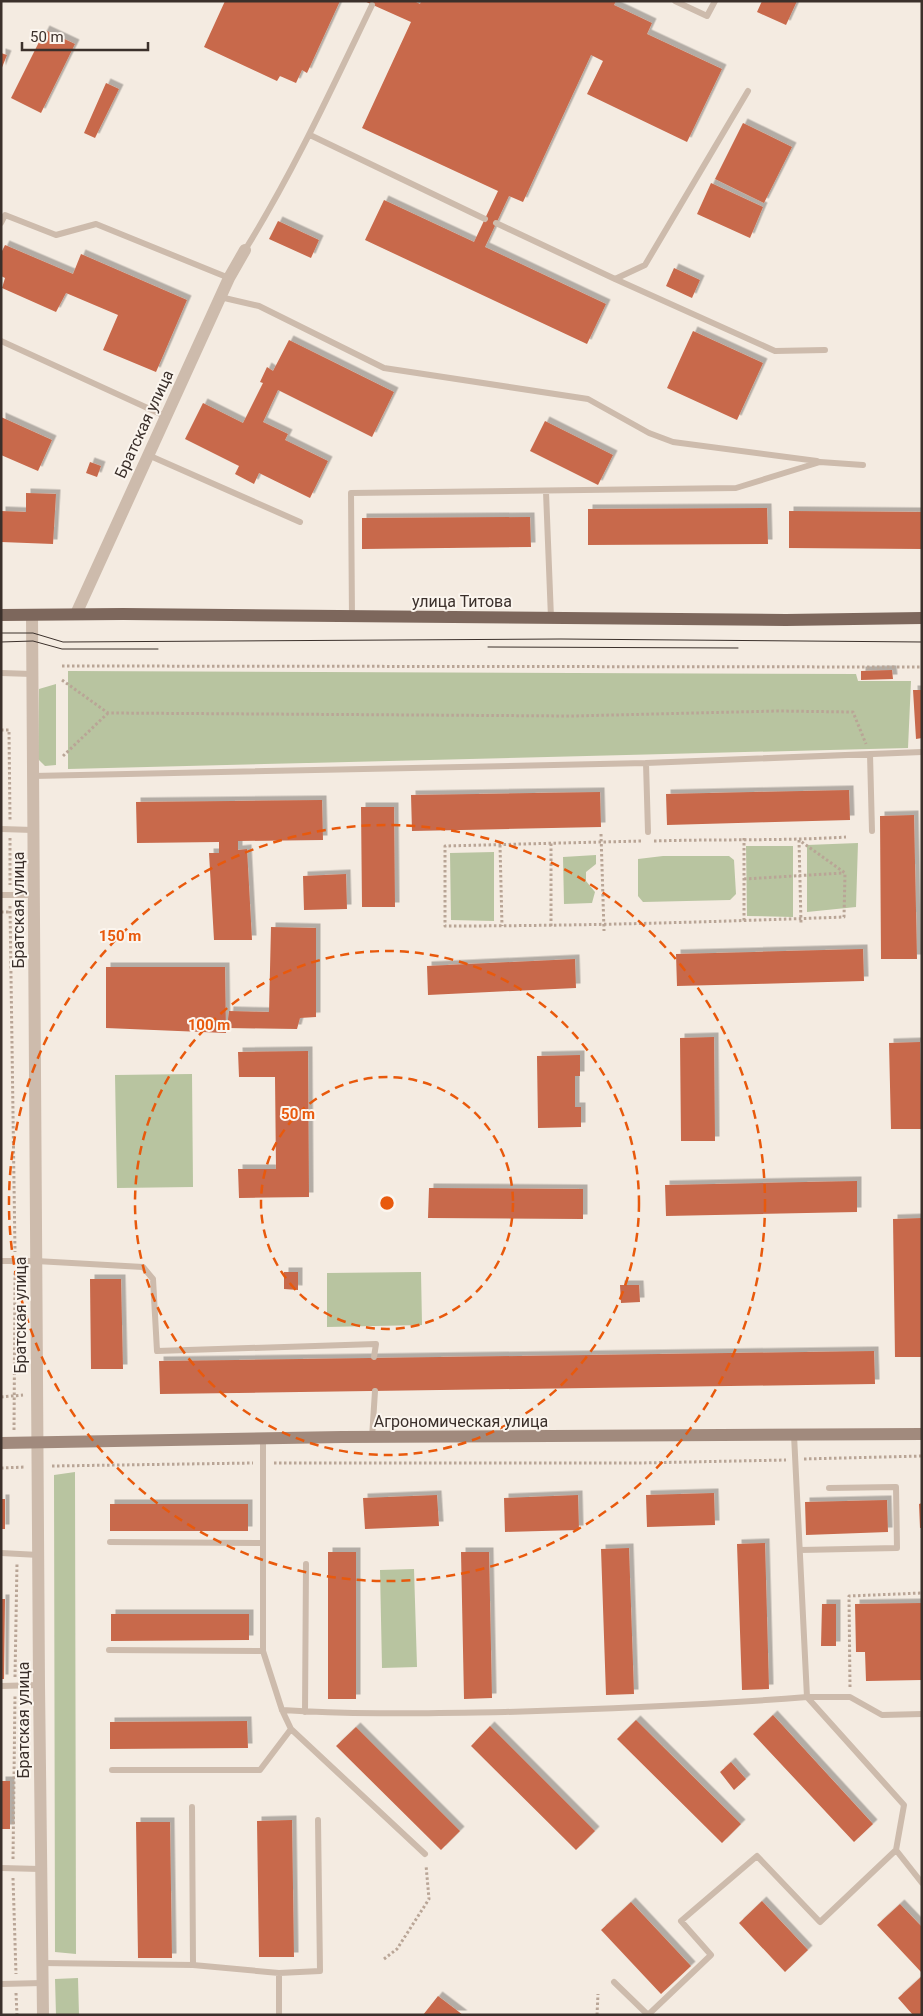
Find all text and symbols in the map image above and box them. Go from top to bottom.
scale bar [22,20,149,52]
text: 50 m [30,28,64,46]
street label: Братская улица [111,367,177,481]
street label: улица Титова [412,592,512,611]
street label: Братская улица [9,851,28,969]
text: 150 m [99,927,141,945]
text: 100 m [188,1016,230,1034]
text: 50 m [281,1105,315,1123]
centre of rings [378,1194,396,1212]
street label: Братская улица [11,1256,30,1374]
street label: Агрономическая улица [374,1412,548,1431]
street label: Братская улица [14,1661,33,1779]

